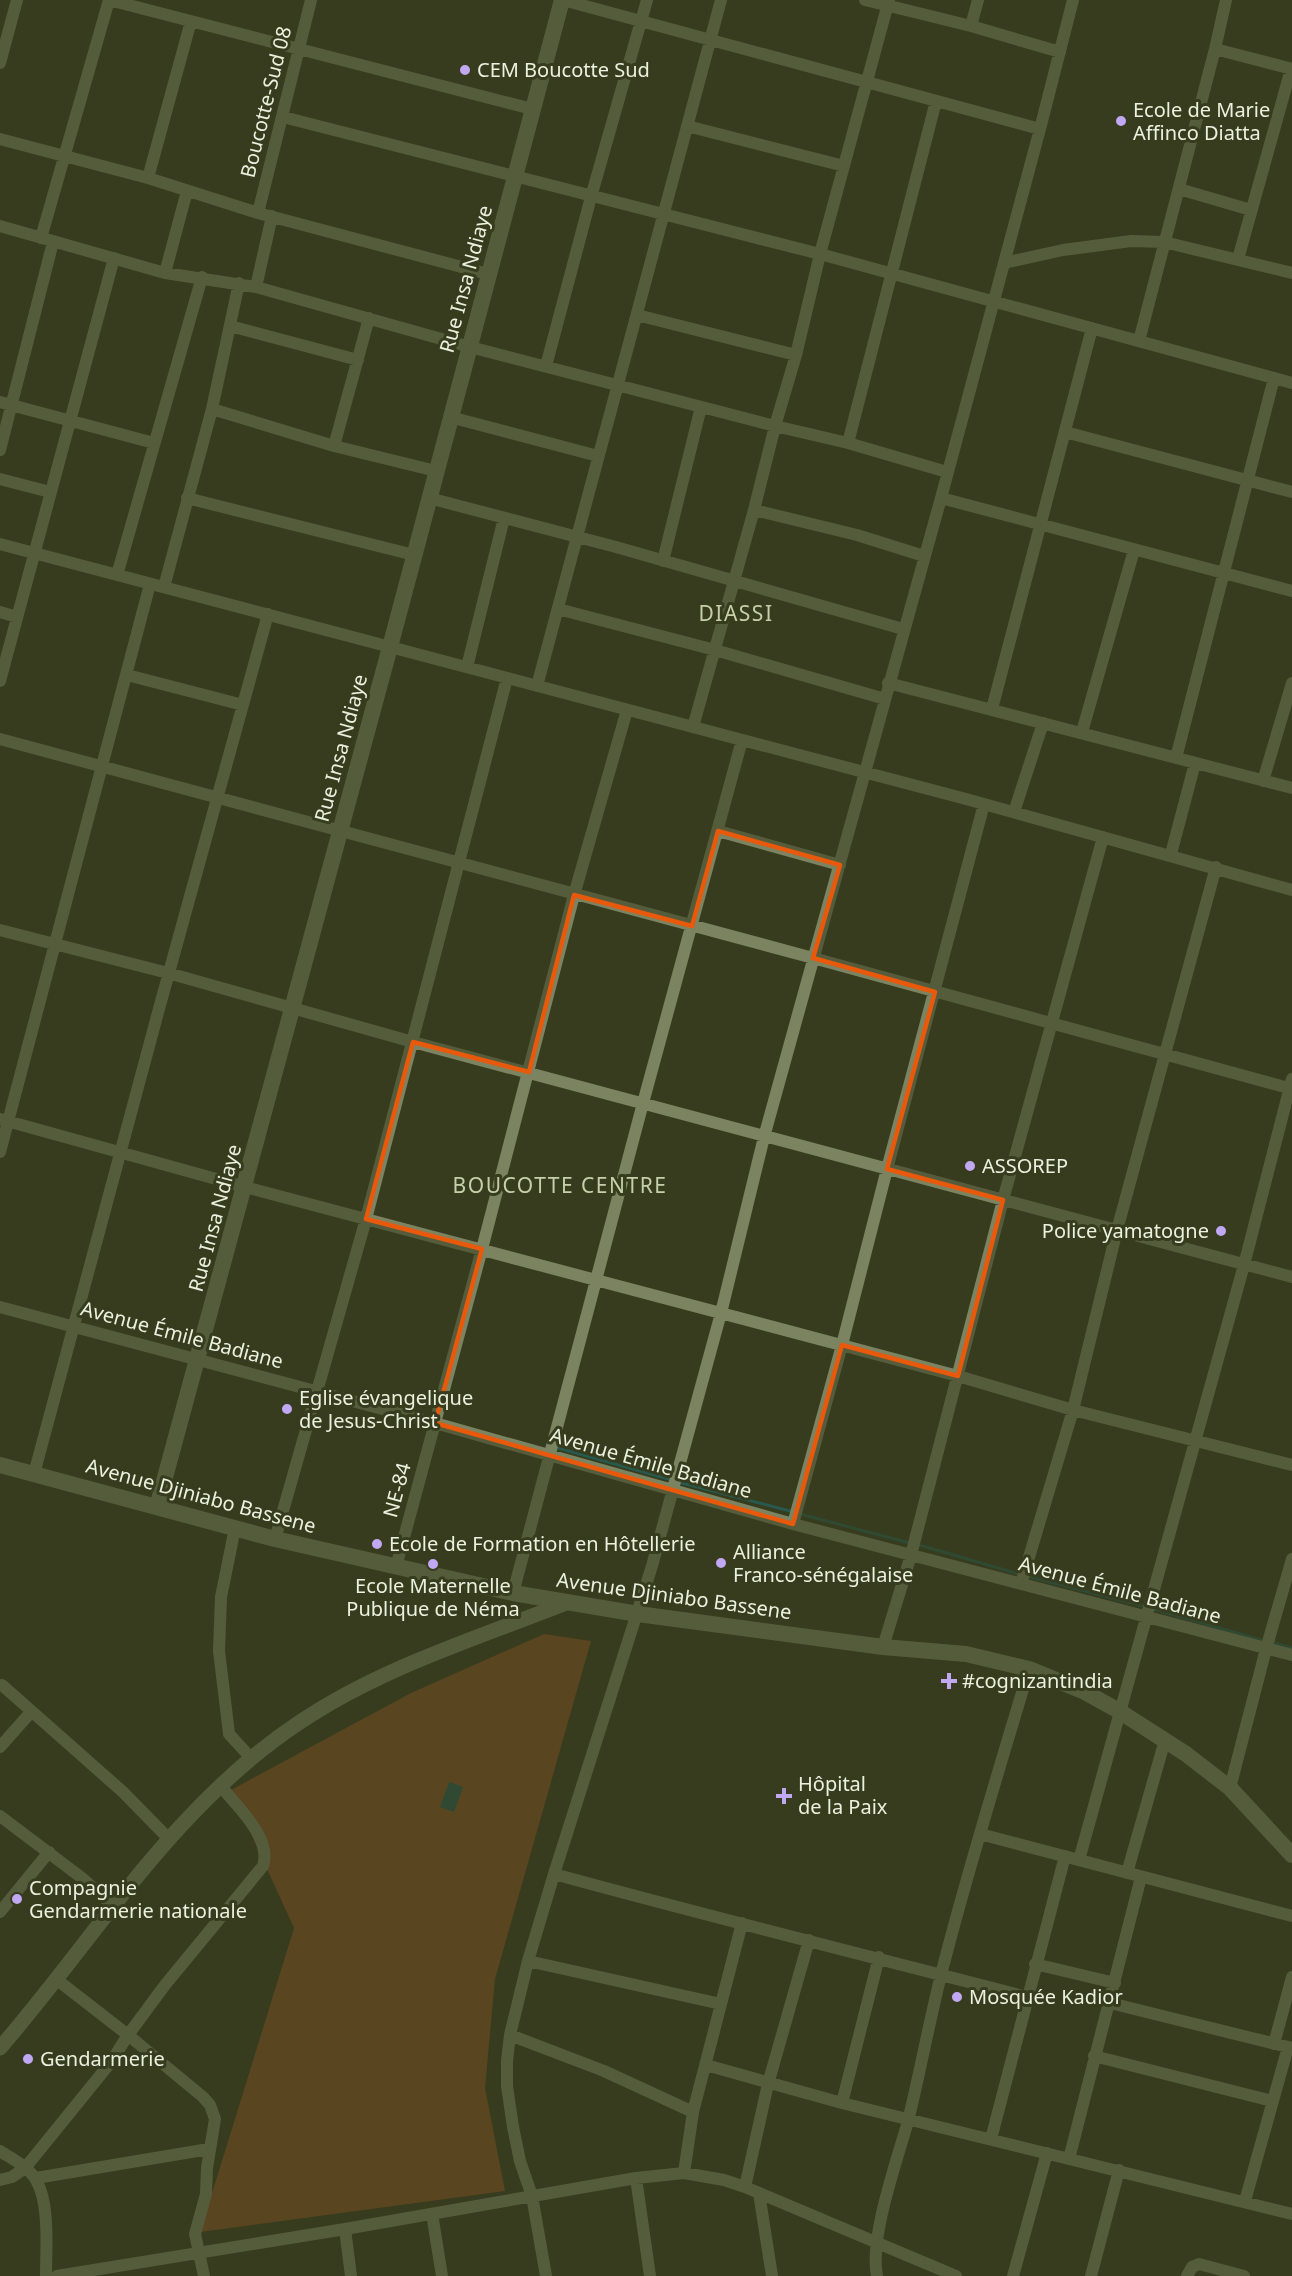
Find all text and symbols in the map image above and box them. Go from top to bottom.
street label: Boucotte-Sud 08 [234,23,297,180]
place label: CEM Boucotte Sud [477,56,650,83]
marker: CEM Boucotte Sud [458,63,472,77]
place label: Ecole de Marie Affinco Diatta [1133,96,1270,146]
marker: Ecole de Marie Affinco Diatta [1114,114,1128,128]
street label: Rue Insa Ndiaye [433,202,498,356]
district label: DIASSI [698,599,774,627]
street label: Rue Insa Ndiaye [308,671,373,825]
street label: Rue Insa Ndiaye [182,1141,247,1295]
place label: ASSOREP [982,1152,1068,1179]
marker: ASSOREP [963,1159,977,1173]
district label: BOUCOTTE CENTRE [453,1171,667,1199]
place label: Police yamatogne [1042,1217,1209,1244]
marker: Police yamatogne [1214,1224,1228,1238]
street label: Avenue Émile Badiane [78,1294,286,1375]
place label: Eglise évangelique de Jesus-Christ [299,1384,473,1434]
marker: Eglise évangelique de Jesus-Christ [280,1402,294,1416]
street label: Avenue Émile Badiane [547,1421,755,1504]
street label: Avenue Djiniabo Bassene [83,1452,319,1539]
street label: NE-84 [376,1459,417,1520]
place label: Ecole de Formation en Hôtellerie [389,1530,696,1557]
marker: Ecole de Formation en Hôtellerie [370,1537,384,1551]
place label: Alliance Franco-sénégalaise [733,1538,913,1588]
street label: Avenue Émile Badiane [1016,1549,1224,1630]
marker: Alliance Franco-sénégalaise [714,1556,728,1570]
marker: Ecole Maternelle Publique de Néma [426,1557,440,1571]
street label: Avenue Djiniabo Bassene [555,1566,793,1625]
place label: Ecole Maternelle Publique de Néma [346,1572,520,1622]
place label: #cognizantindia [962,1667,1113,1694]
marker: #cognizantindia [940,1672,958,1690]
place label: Hôpital de la Paix [798,1770,888,1820]
marker: Hôpital de la Paix [775,1787,793,1805]
place label: Compagnie Gendarmerie nationale [29,1874,247,1924]
marker: Compagnie Gendarmerie nationale [10,1892,24,1906]
place label: Mosquée Kadior [969,1983,1123,2010]
marker: Mosquée Kadior [950,1990,964,2004]
place label: Gendarmerie [40,2045,165,2072]
marker: Gendarmerie [21,2052,35,2066]

